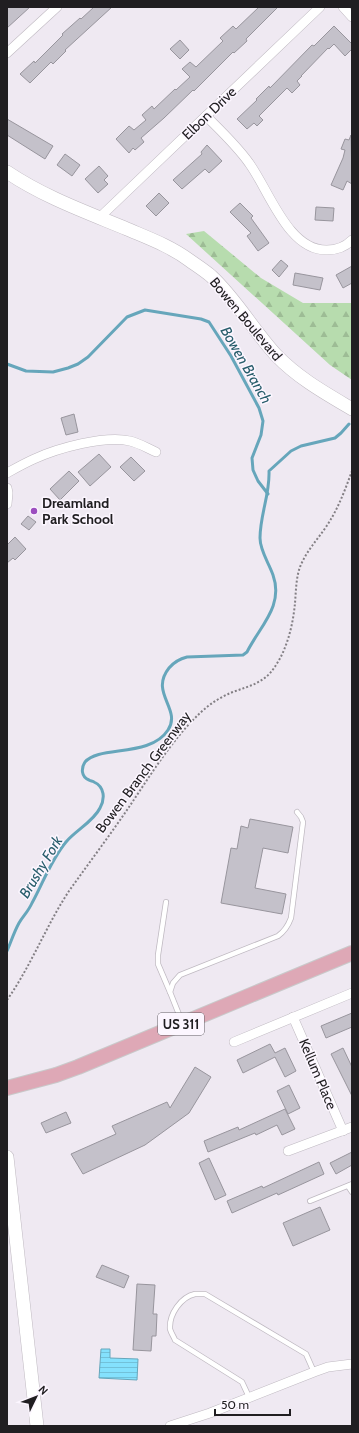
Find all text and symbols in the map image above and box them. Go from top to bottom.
street label: Elbon Drive [178,83,240,143]
street label: Bowen Boulevard [206,274,286,364]
water label: Bowen Branch [217,323,275,407]
place label: Dreamland Park School [42,494,114,528]
marker: Dreamland Park School [29,506,39,516]
street label: Bowen Branch Greenway [91,708,195,836]
water label: Brushy Fork [15,832,67,901]
road number: US 311 [158,1013,204,1035]
street label: Kellum Place [295,1036,341,1112]
north arrow [16,1377,56,1417]
text: N [36,1383,51,1398]
scale bar [215,1391,290,1417]
text: 50 m [221,1397,249,1412]

